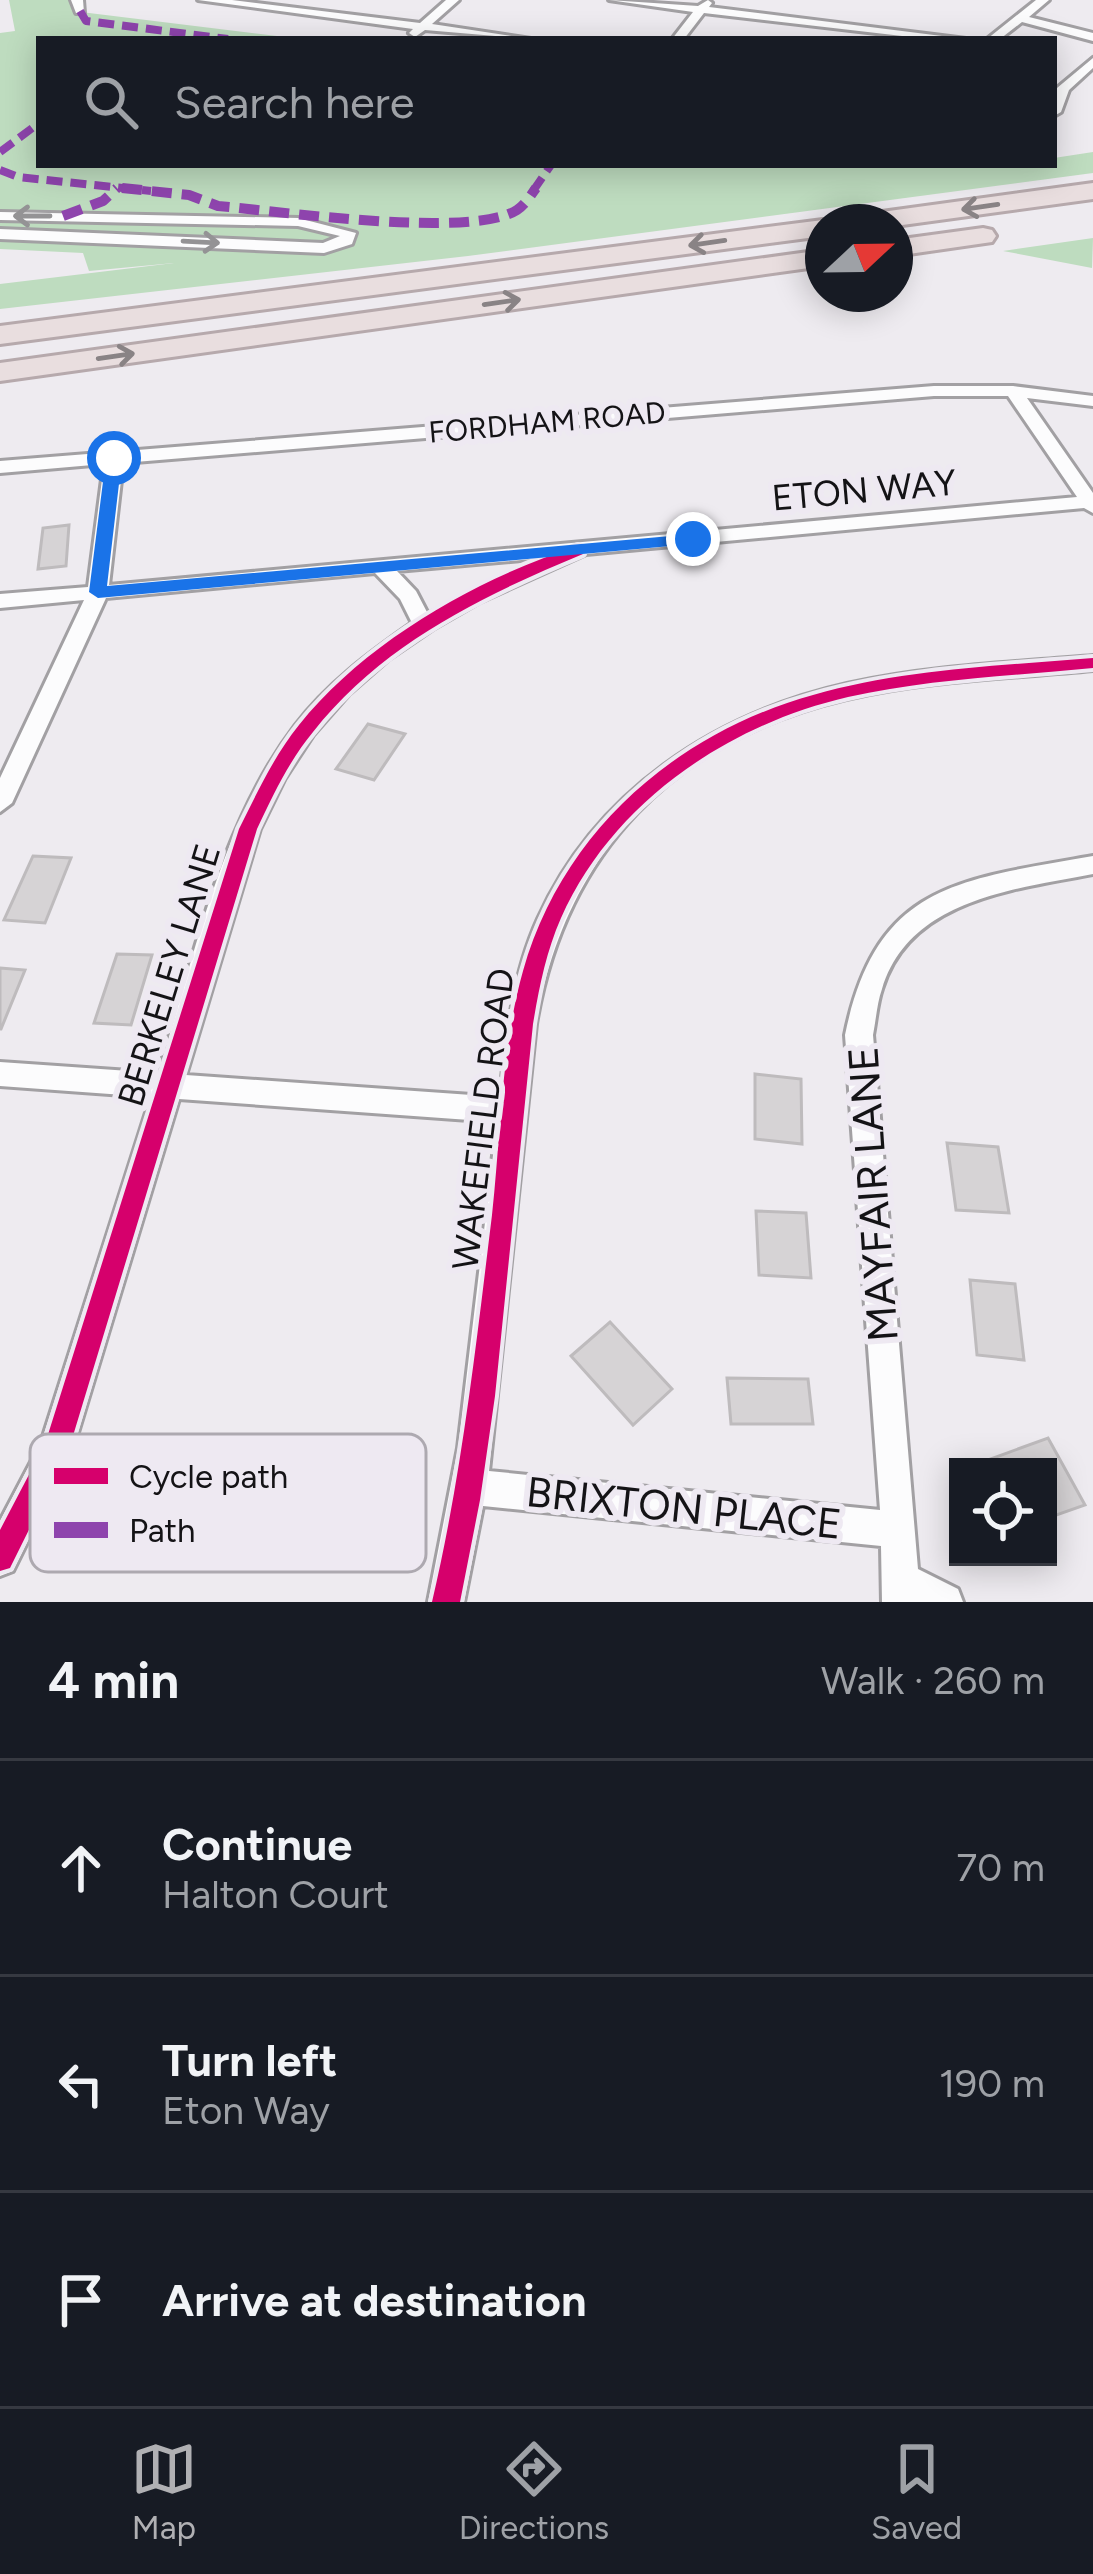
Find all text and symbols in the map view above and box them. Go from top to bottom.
search box [36,36,1057,168]
icon: search [78,69,144,135]
text: Search here [174,75,414,129]
one-way arrow [961,196,1000,219]
north arrow [805,204,913,312]
one-way arrow [13,205,52,227]
one-way arrow [181,231,220,254]
one-way arrow [688,232,727,255]
one-way arrow [482,290,521,313]
one-way arrow [96,344,135,367]
street label: FORDHAM ROAD [427,393,667,451]
route start [87,431,141,485]
street label: ETON WAY [770,460,958,519]
route end [666,512,720,566]
street label: BERKELEY LANE [109,839,229,1111]
street label: WAKEFIELD ROAD [443,966,523,1272]
street label: MAYFAIR LANE [837,1045,909,1343]
legend [30,1434,426,1572]
text: Cycle path [129,1457,288,1496]
map controls [949,1458,1057,1566]
button: locate [949,1458,1057,1566]
street label: BRIXTON PLACE [524,1466,844,1550]
text: Path [129,1511,196,1550]
text: 4 min [48,1650,179,1711]
text: Walk · 260 m [821,1657,1045,1704]
text: Continue [162,1817,352,1871]
icon: ahead [48,1835,114,1901]
text: 70 m [956,1844,1045,1891]
text: Halton Court [162,1871,389,1918]
text: Turn left [162,2033,337,2087]
icon: left [48,2051,114,2117]
text: 190 m [939,2060,1045,2107]
text: Eton Way [162,2087,330,2134]
icon: arrive [48,2267,114,2333]
text: Arrive at destination [162,2273,586,2327]
tab: Map [131,2436,197,2547]
tab: Directions [459,2436,609,2547]
tab: Saved [871,2436,962,2547]

